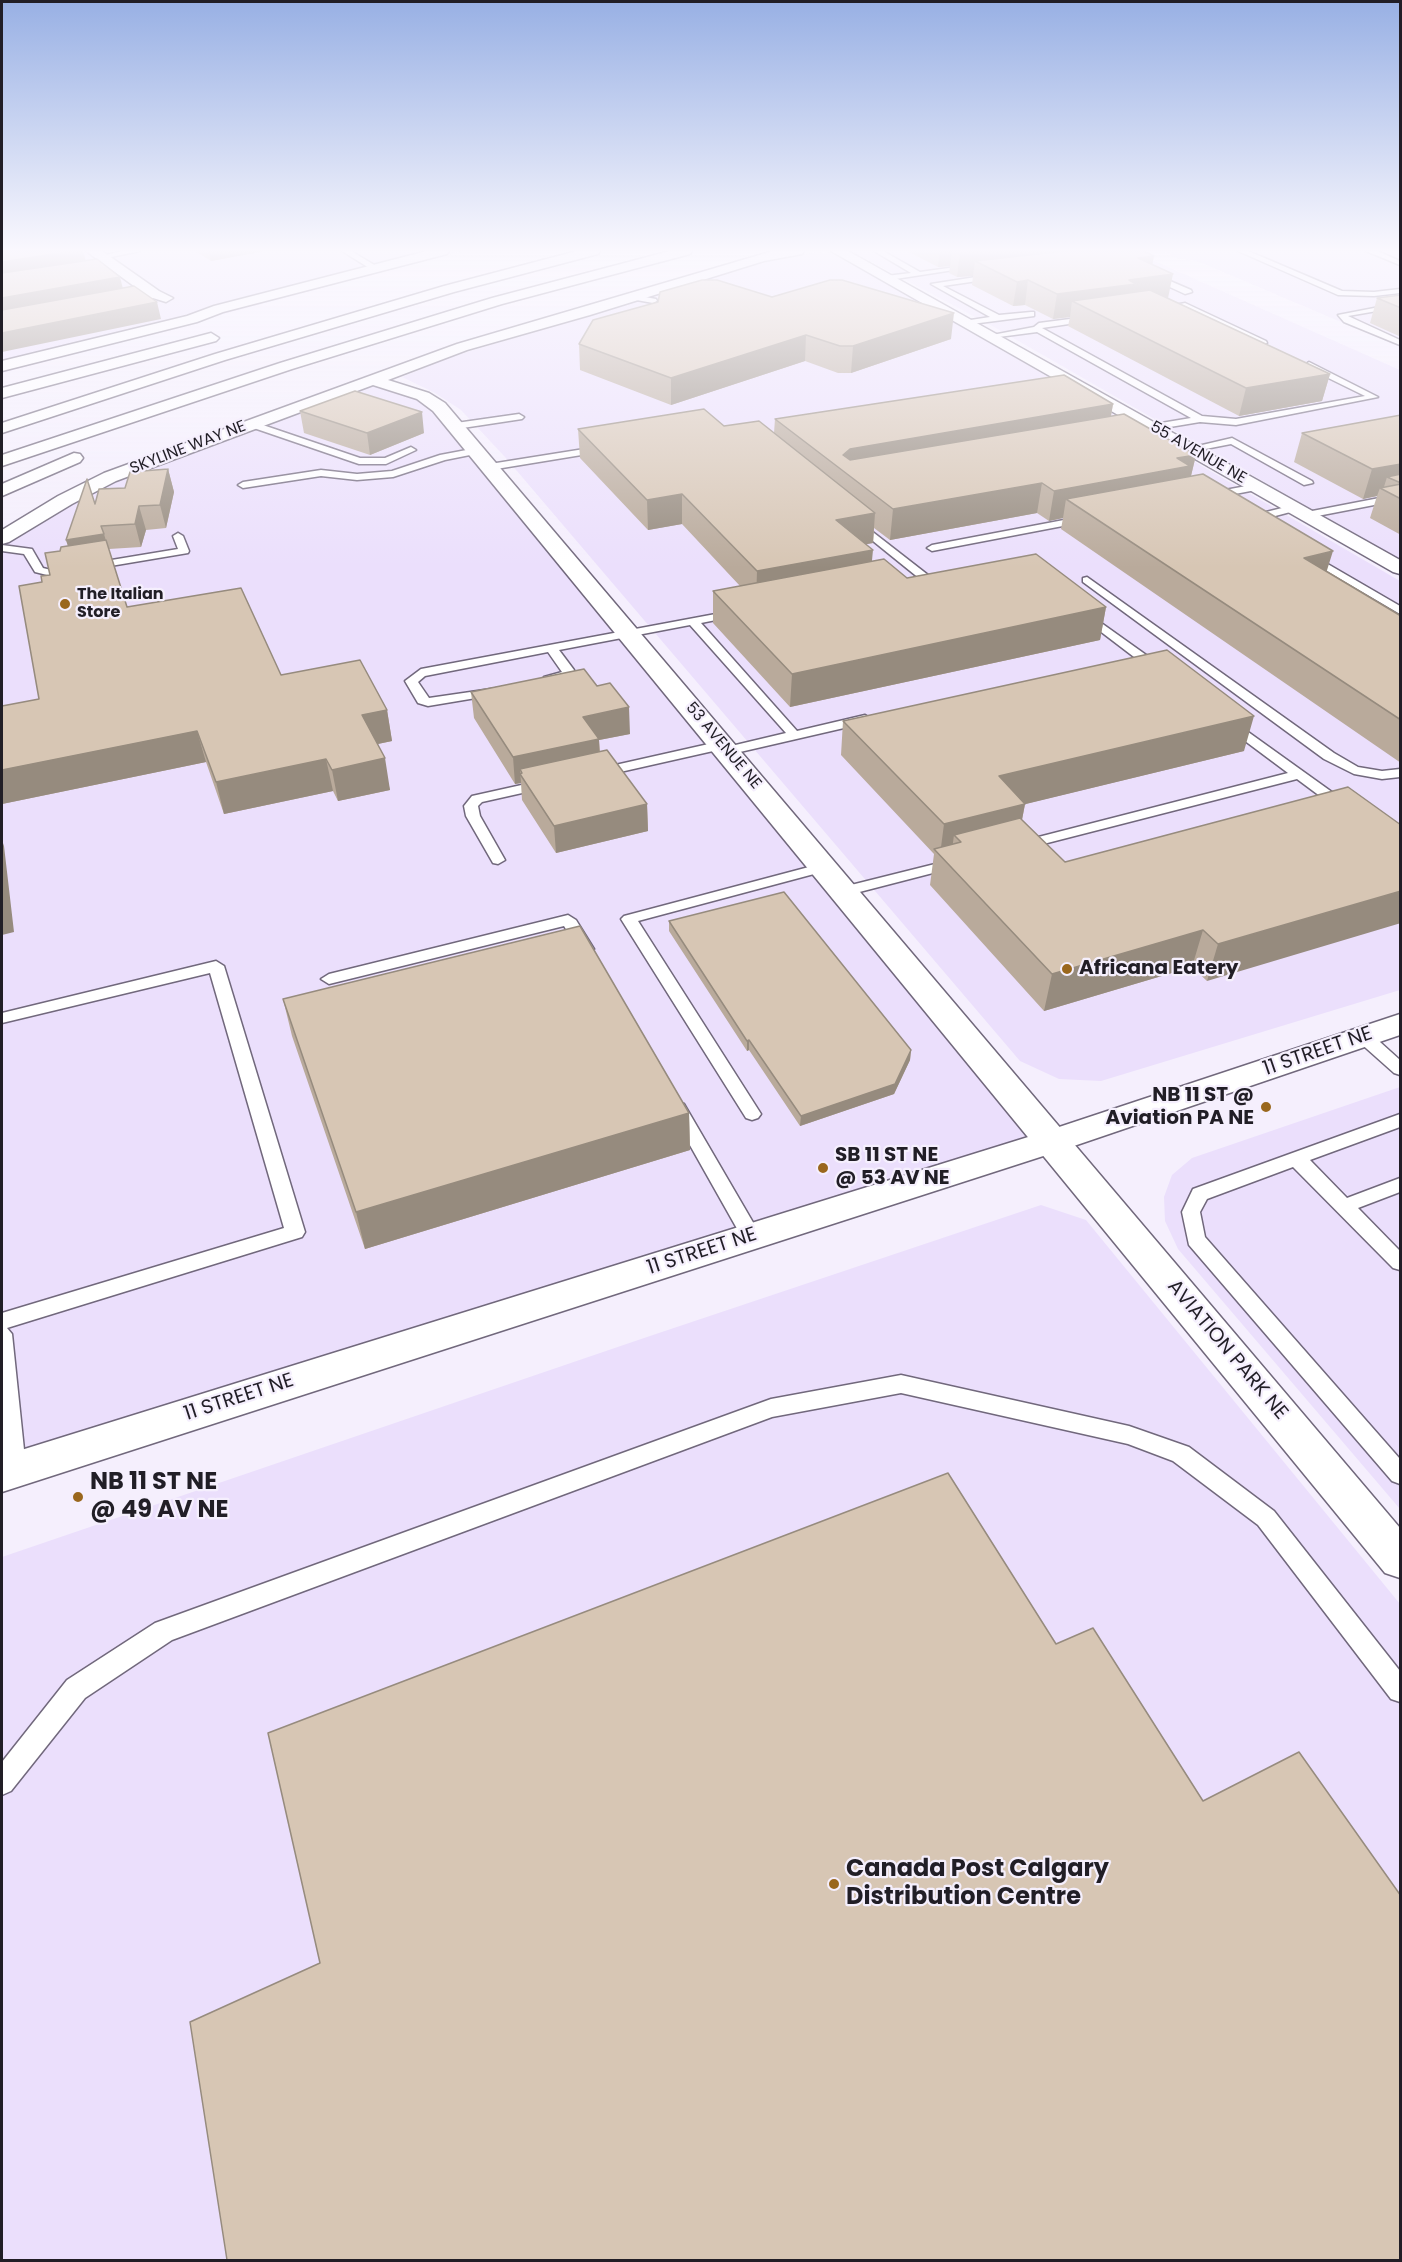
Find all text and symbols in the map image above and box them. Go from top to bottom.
street label: SKYLINE WAY NE [127,417,249,479]
street label: 55 AVENUE NE [1146,418,1250,488]
place label: The Italian Store [77,585,164,623]
marker: The Italian Store [58,597,72,611]
street label: 53 AVENUE NE [681,699,765,793]
place label: Africana Eatery [1079,957,1238,981]
marker: Africana Eatery [1060,962,1074,976]
street label: 11 STREET NE [1260,1022,1376,1082]
place label: NB 11 ST @ Aviation PA NE [1105,1084,1254,1131]
marker: NB 11 ST @ Aviation PA NE [1259,1100,1273,1114]
place label: SB 11 ST NE @ 53 AV NE [835,1144,950,1191]
marker: SB 11 ST NE @ 53 AV NE [816,1161,830,1175]
street label: 11 STREET NE [644,1223,760,1281]
street label: AVIATION PARK NE [1162,1275,1292,1425]
street label: 11 STREET NE [181,1369,297,1427]
place label: NB 11 ST NE @ 49 AV NE [90,1469,228,1525]
marker: NB 11 ST NE @ 49 AV NE [71,1490,85,1504]
place label: Canada Post Calgary Distribution Centre [846,1856,1109,1912]
marker: Canada Post Calgary Distribution Centre [827,1877,841,1891]

